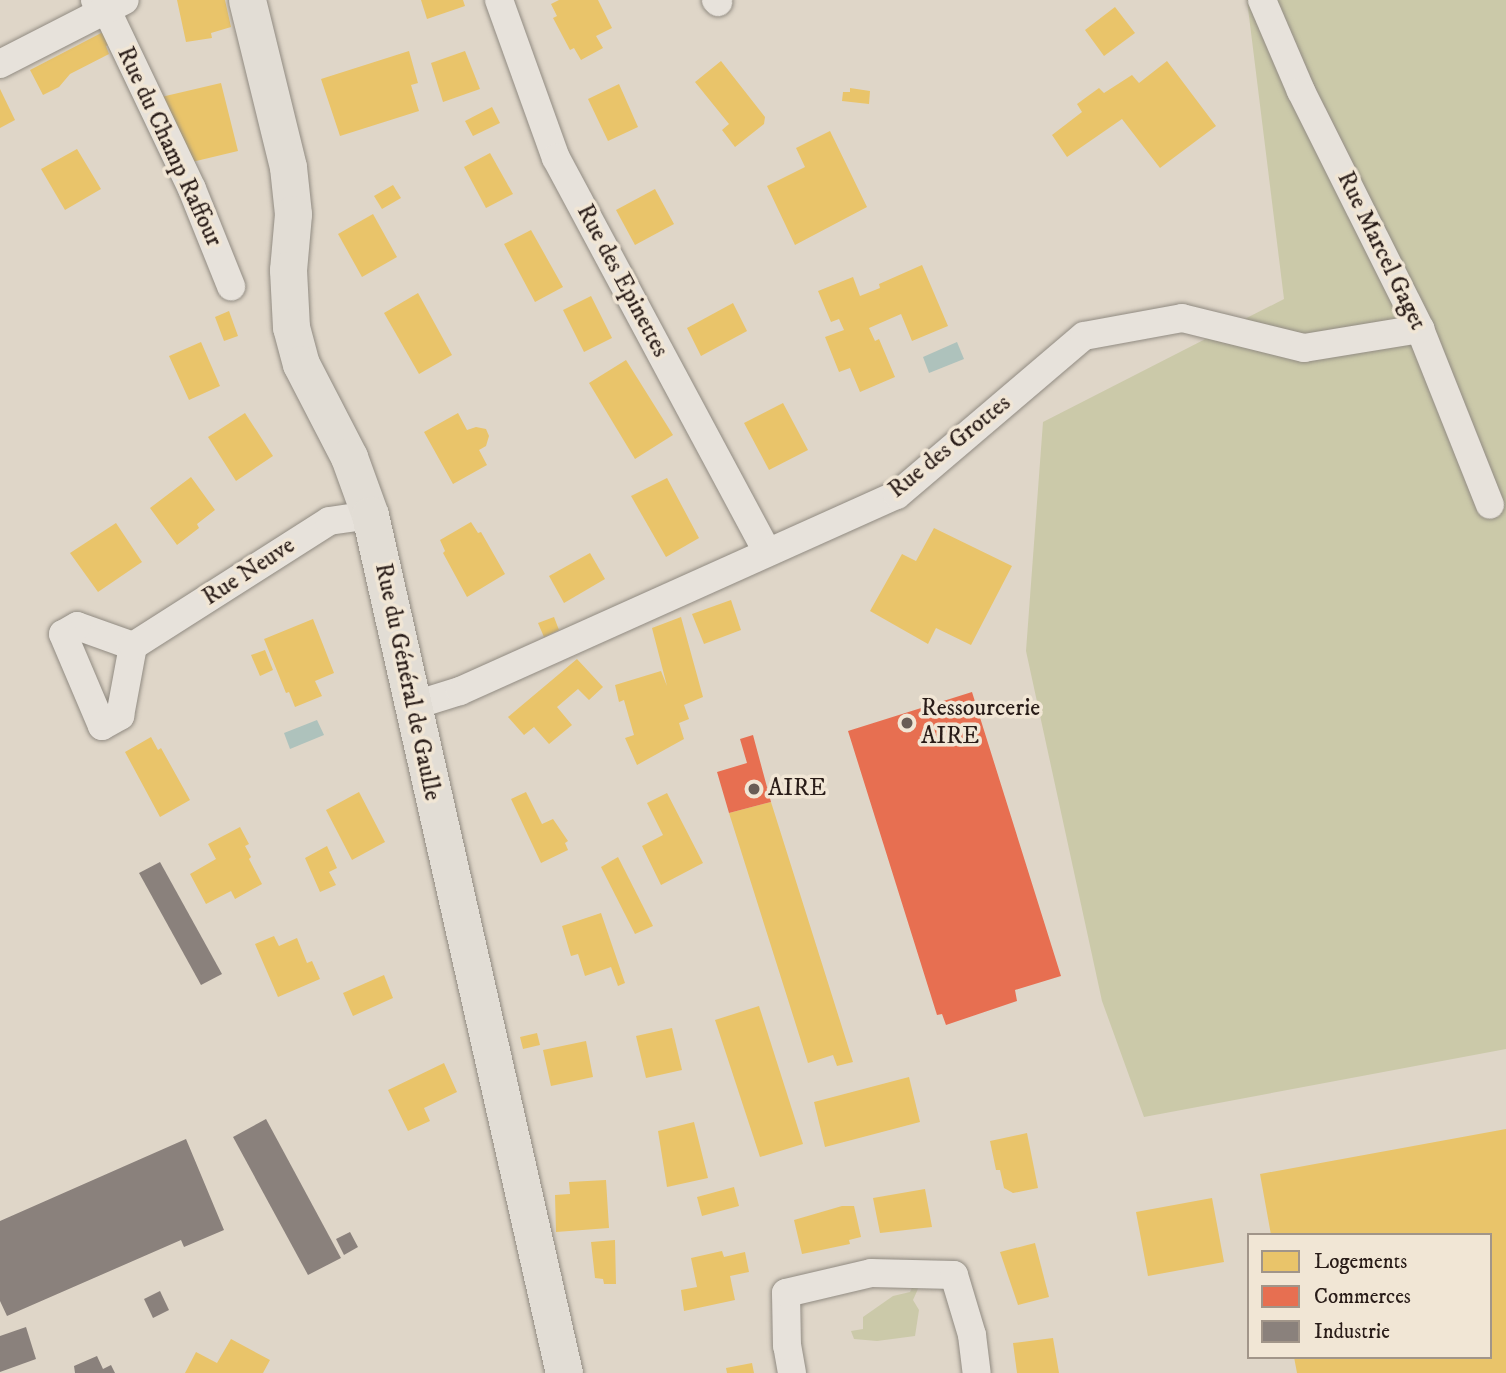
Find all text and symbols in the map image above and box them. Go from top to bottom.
street label: Rue du Champ Raffour [110,43,228,251]
street label: Rue Marcel Gaget [1330,167,1432,335]
street label: Rue des Epinettes [570,200,674,362]
street label: Rue des Grottes [883,389,1017,505]
street label: Rue Neuve [198,532,300,612]
street label: Rue du Général de Gaulle [368,561,446,803]
place label: Ressourcerie AIRE [921,695,1040,751]
marker: Ressourcerie AIRE [899,715,915,731]
place label: AIRE [768,775,826,803]
marker: AIRE [746,781,762,797]
legend [1247,1233,1492,1359]
text: Logements [1314,1249,1407,1275]
text: Commerces [1314,1284,1411,1310]
text: Industrie [1314,1319,1390,1345]

